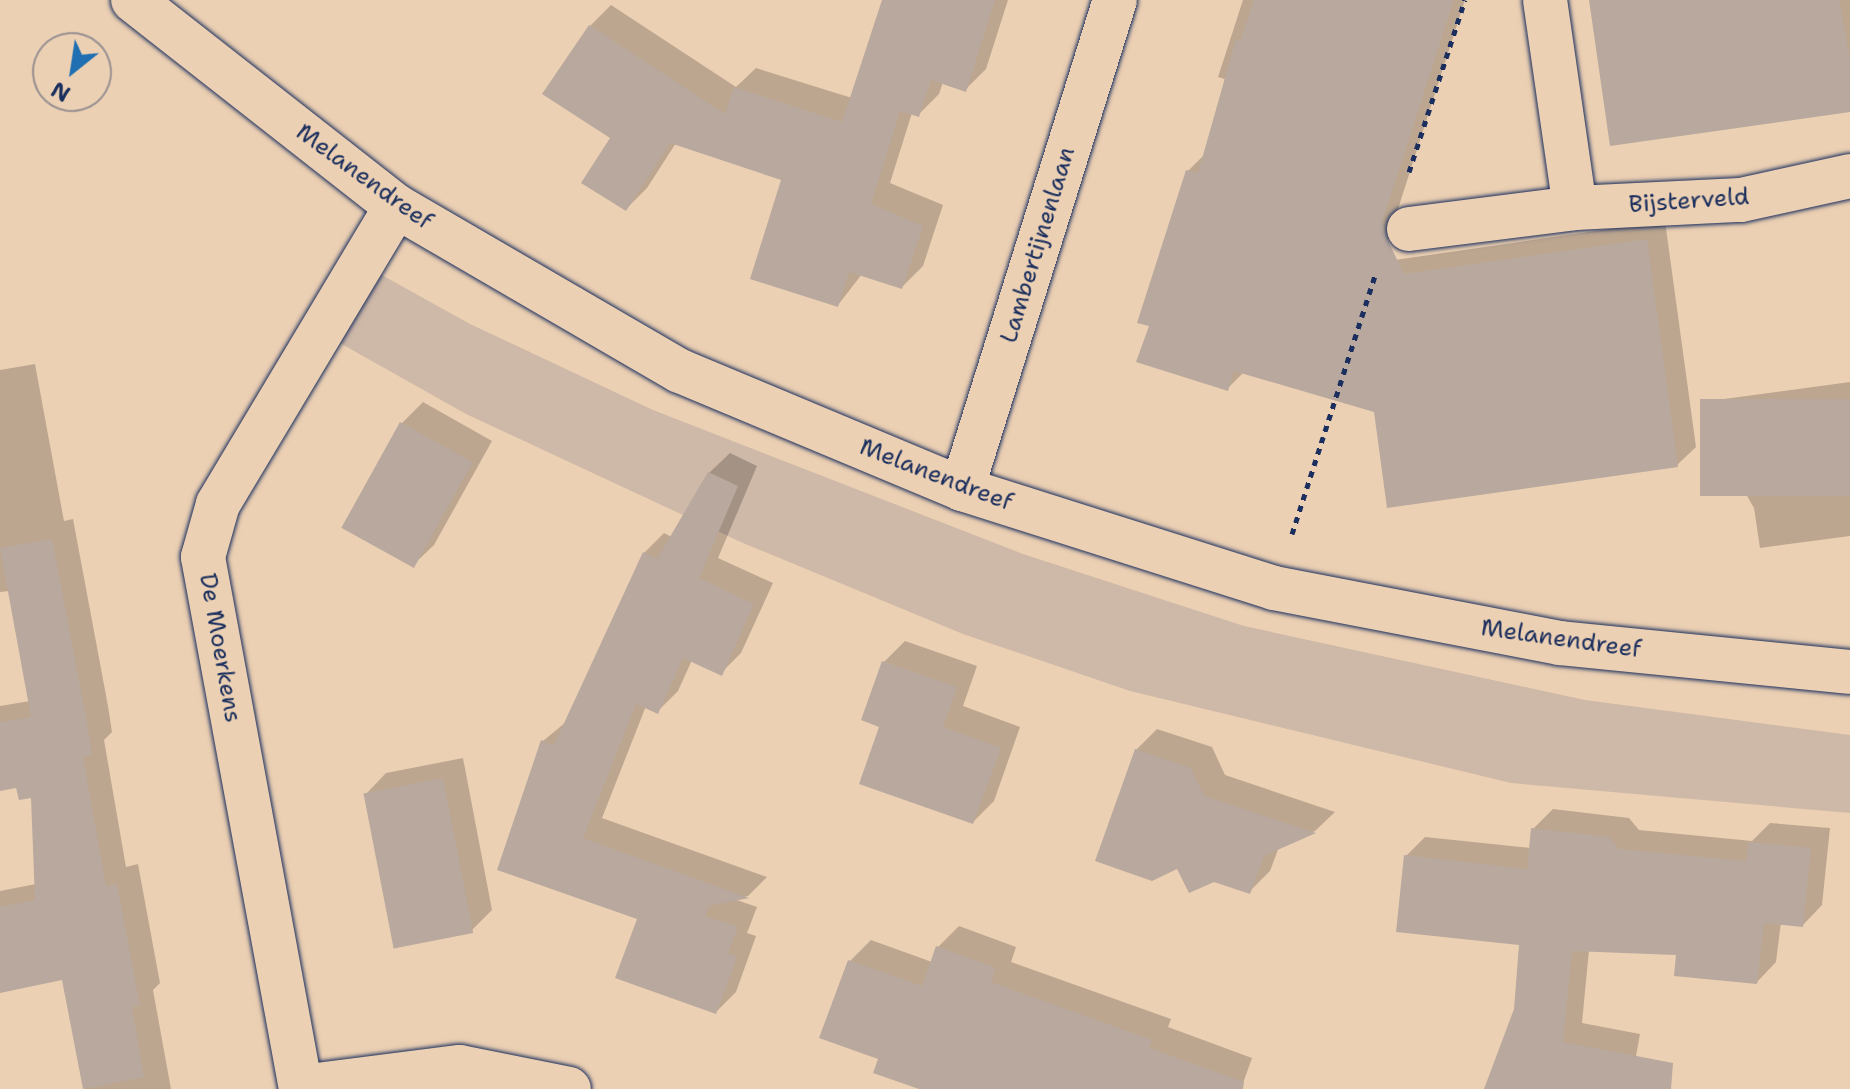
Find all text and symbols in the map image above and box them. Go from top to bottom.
north arrow [32,32,112,112]
text: N [46,75,76,108]
street label: Melanendreef [290,118,438,236]
street label: Lambertijnenlaan [994,143,1082,347]
street label: Bijsterveld [1628,182,1750,220]
street label: Melanendreef [855,433,1017,517]
street label: De Moerkens [193,571,247,725]
street label: Melanendreef [1479,614,1643,664]

